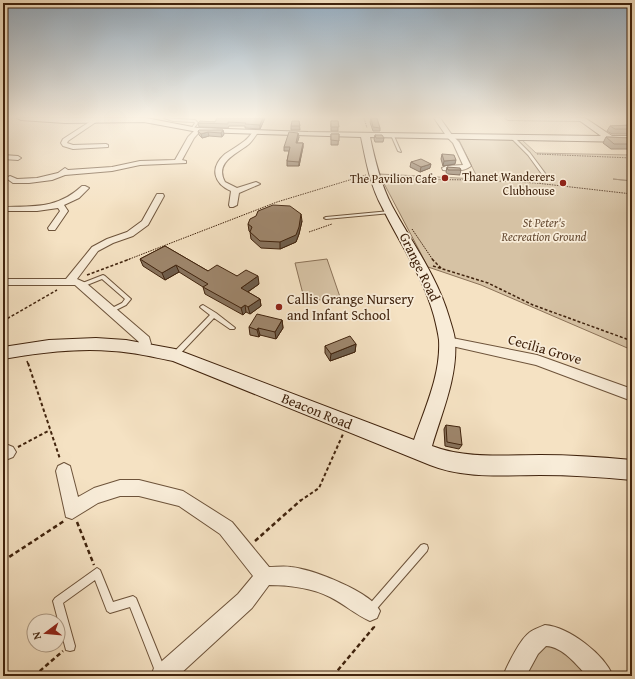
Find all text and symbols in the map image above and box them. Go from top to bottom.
place label: Thanet Wanderers Clubhouse [462,168,555,199]
place label: The Pavilion Cafe [350,170,437,187]
marker: The Pavilion Cafe [440,173,450,183]
marker: Thanet Wanderers Clubhouse [558,178,568,188]
park label: St Peter's Recreation Ground [501,214,587,245]
street label: Grange Road [395,229,445,305]
place label: Callis Grange Nursery and Infant School [287,289,414,325]
marker: Callis Grange Nursery and Infant School [274,302,284,312]
street label: Cecilia Grove [506,329,585,369]
street label: Beacon Road [279,388,356,434]
north arrow [26,613,66,653]
text: N [28,629,45,641]

